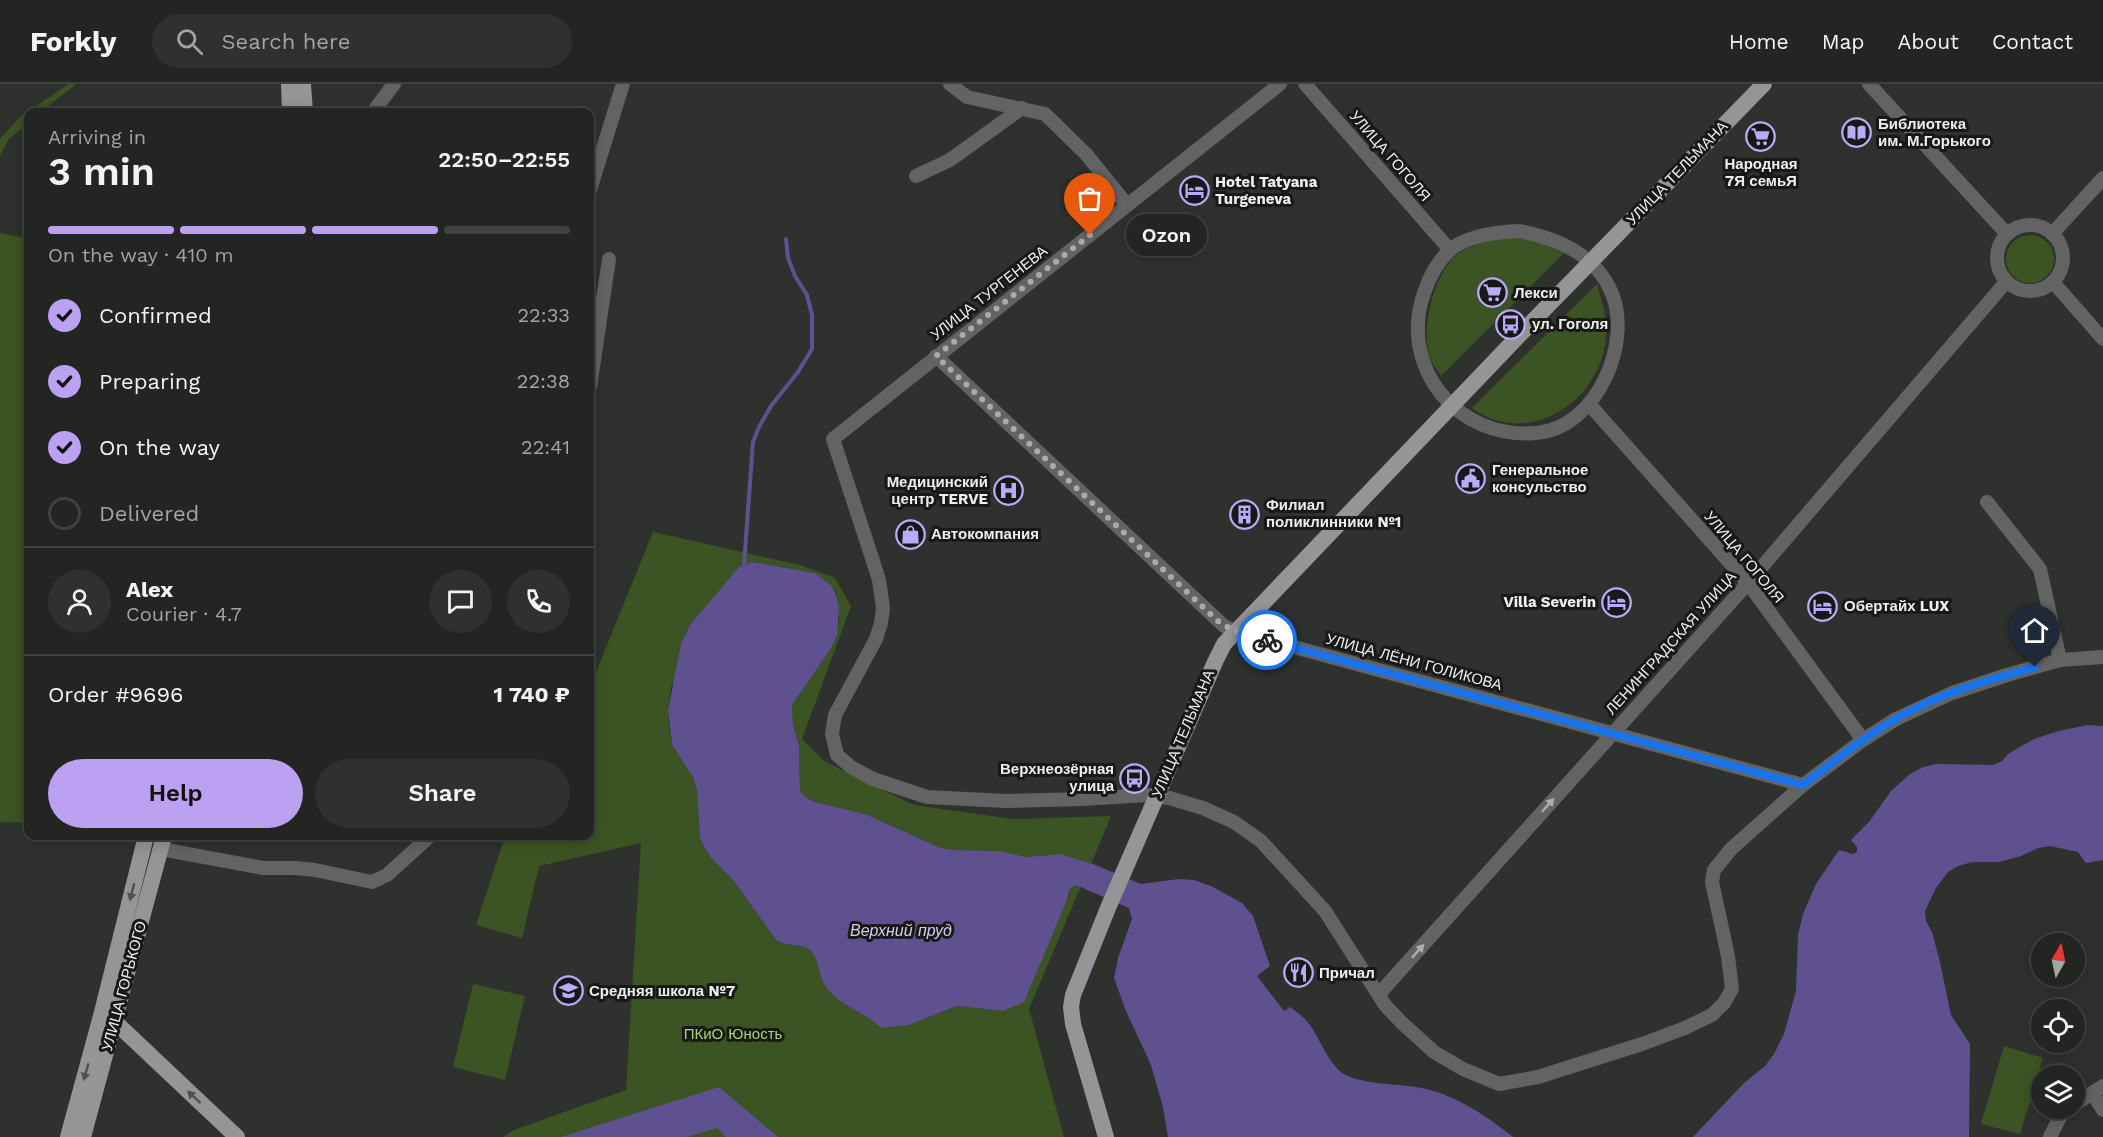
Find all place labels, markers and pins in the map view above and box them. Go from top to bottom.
place label: Библиотека им. М.Горького [1878,115,1991,150]
library icon: Библиотека им. М.Горького [1841,117,1873,149]
supermarket icon: Народная 7Я семьЯ [1745,121,1777,153]
place label: Народная 7Я семьЯ [1725,155,1797,190]
pin [1064,173,1115,235]
place label: Hotel Tatyana Turgeneva [1215,173,1318,208]
hotel icon: Hotel Tatyana Turgeneva [1178,175,1210,207]
callout: Ozon [1126,214,1207,256]
supermarket icon: Лекси [1477,277,1509,309]
place label: Лекси [1514,284,1558,302]
bus stop icon: ул. Гоголя [1495,308,1527,340]
place label: ул. Гоголя [1532,315,1608,333]
place label: Генеральное консульство [1492,461,1588,496]
public building icon: Генеральное консульство [1455,463,1487,495]
place label: Медицинский центр TERVE [887,473,988,508]
hospital icon: Медицинский центр TERVE [993,475,1025,507]
place label: Филиал поликлинники №1 [1266,496,1401,531]
building icon: Филиал поликлинники №1 [1229,498,1261,530]
shop icon: Автокомпания [894,518,926,550]
place label: Автокомпания [931,525,1039,543]
hotel icon: Villa Severin [1601,586,1633,618]
hotel icon: Обертайх LUX [1807,590,1839,622]
place label: Villa Severin [1503,593,1596,611]
place label: Обертайх LUX [1844,597,1949,615]
pin [2009,605,2060,667]
place label: Верхнеозёрная улица [1000,760,1115,795]
bus stop icon: Верхнеозёрная улица [1119,762,1151,794]
restaurant icon: Причал [1282,957,1314,989]
place label: Причал [1319,964,1375,982]
school or university icon: Средняя школа №7 [552,975,584,1007]
place label: Средняя школа №7 [589,982,735,1000]

